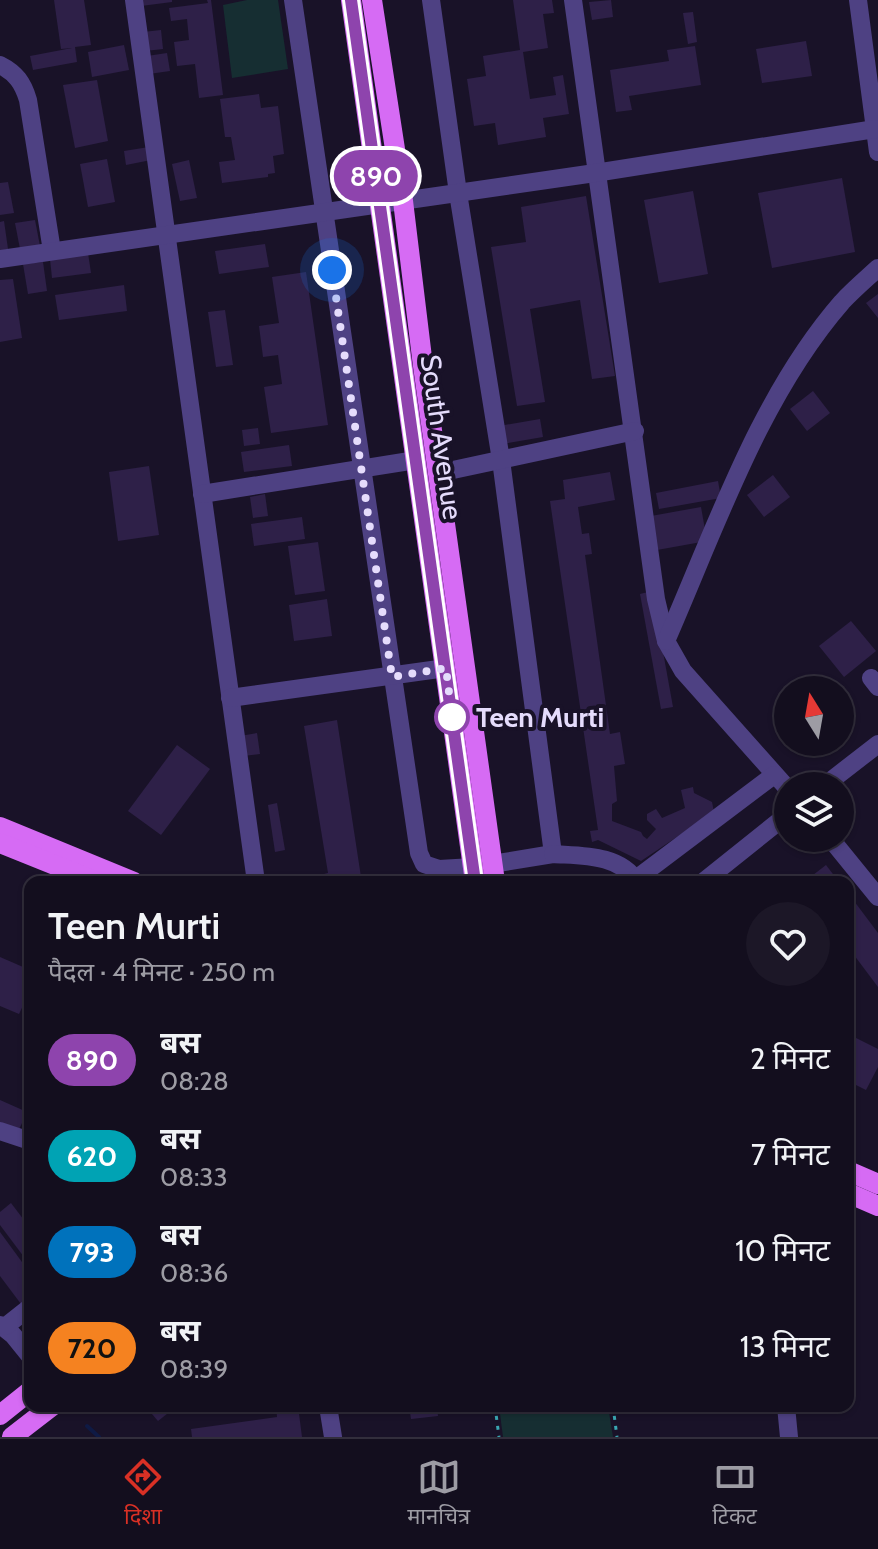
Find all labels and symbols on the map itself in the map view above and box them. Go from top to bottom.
line badge: 890 [330,150,422,202]
your location [312,250,352,290]
street label: South Avenue [414,352,470,522]
north arrow [774,676,854,756]
marker: Teen Murti [435,700,469,734]
place label: Teen Murti [476,700,604,734]

